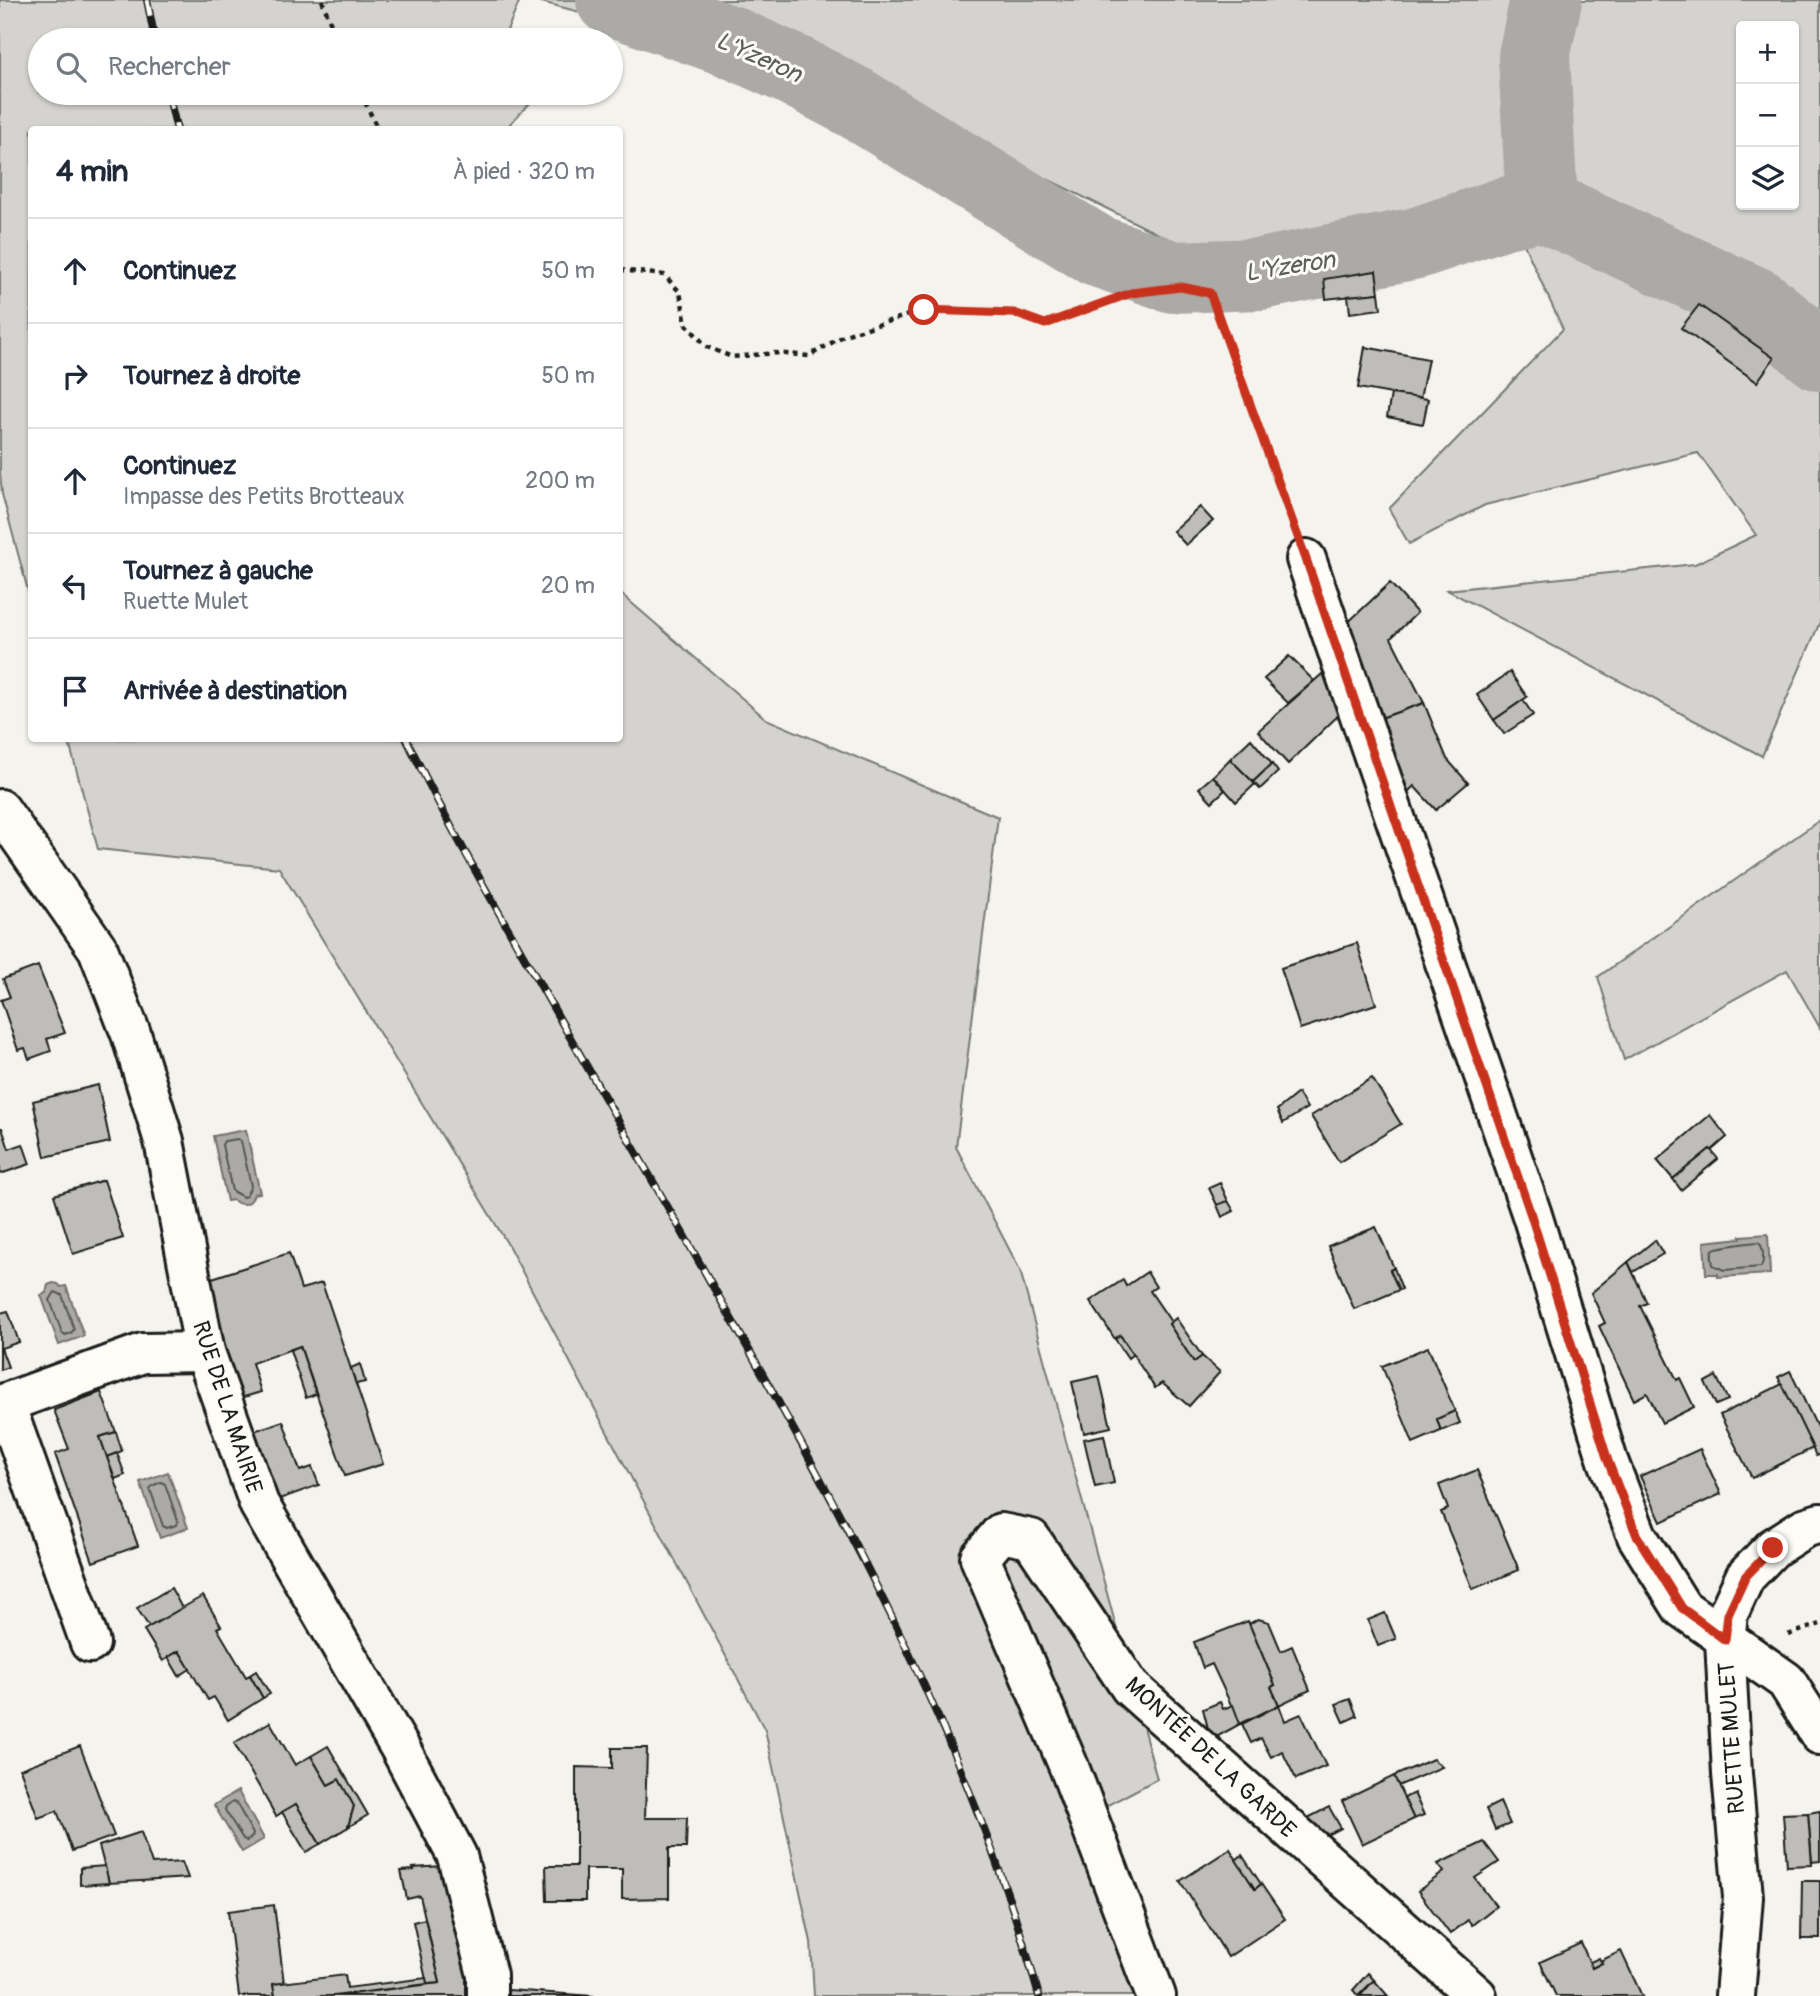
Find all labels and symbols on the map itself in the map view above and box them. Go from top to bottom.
water label: L'Yzeron [712,26,807,90]
water label: L'Yzeron [1243,245,1338,288]
route start [908,294,939,325]
street label: RUE DE LA MAIRIE [186,1317,269,1497]
route end [1757,1532,1788,1563]
street label: RUETTE MULET [1712,1661,1751,1815]
street label: MONTÉE DE LA GARDE [1119,1671,1302,1844]

